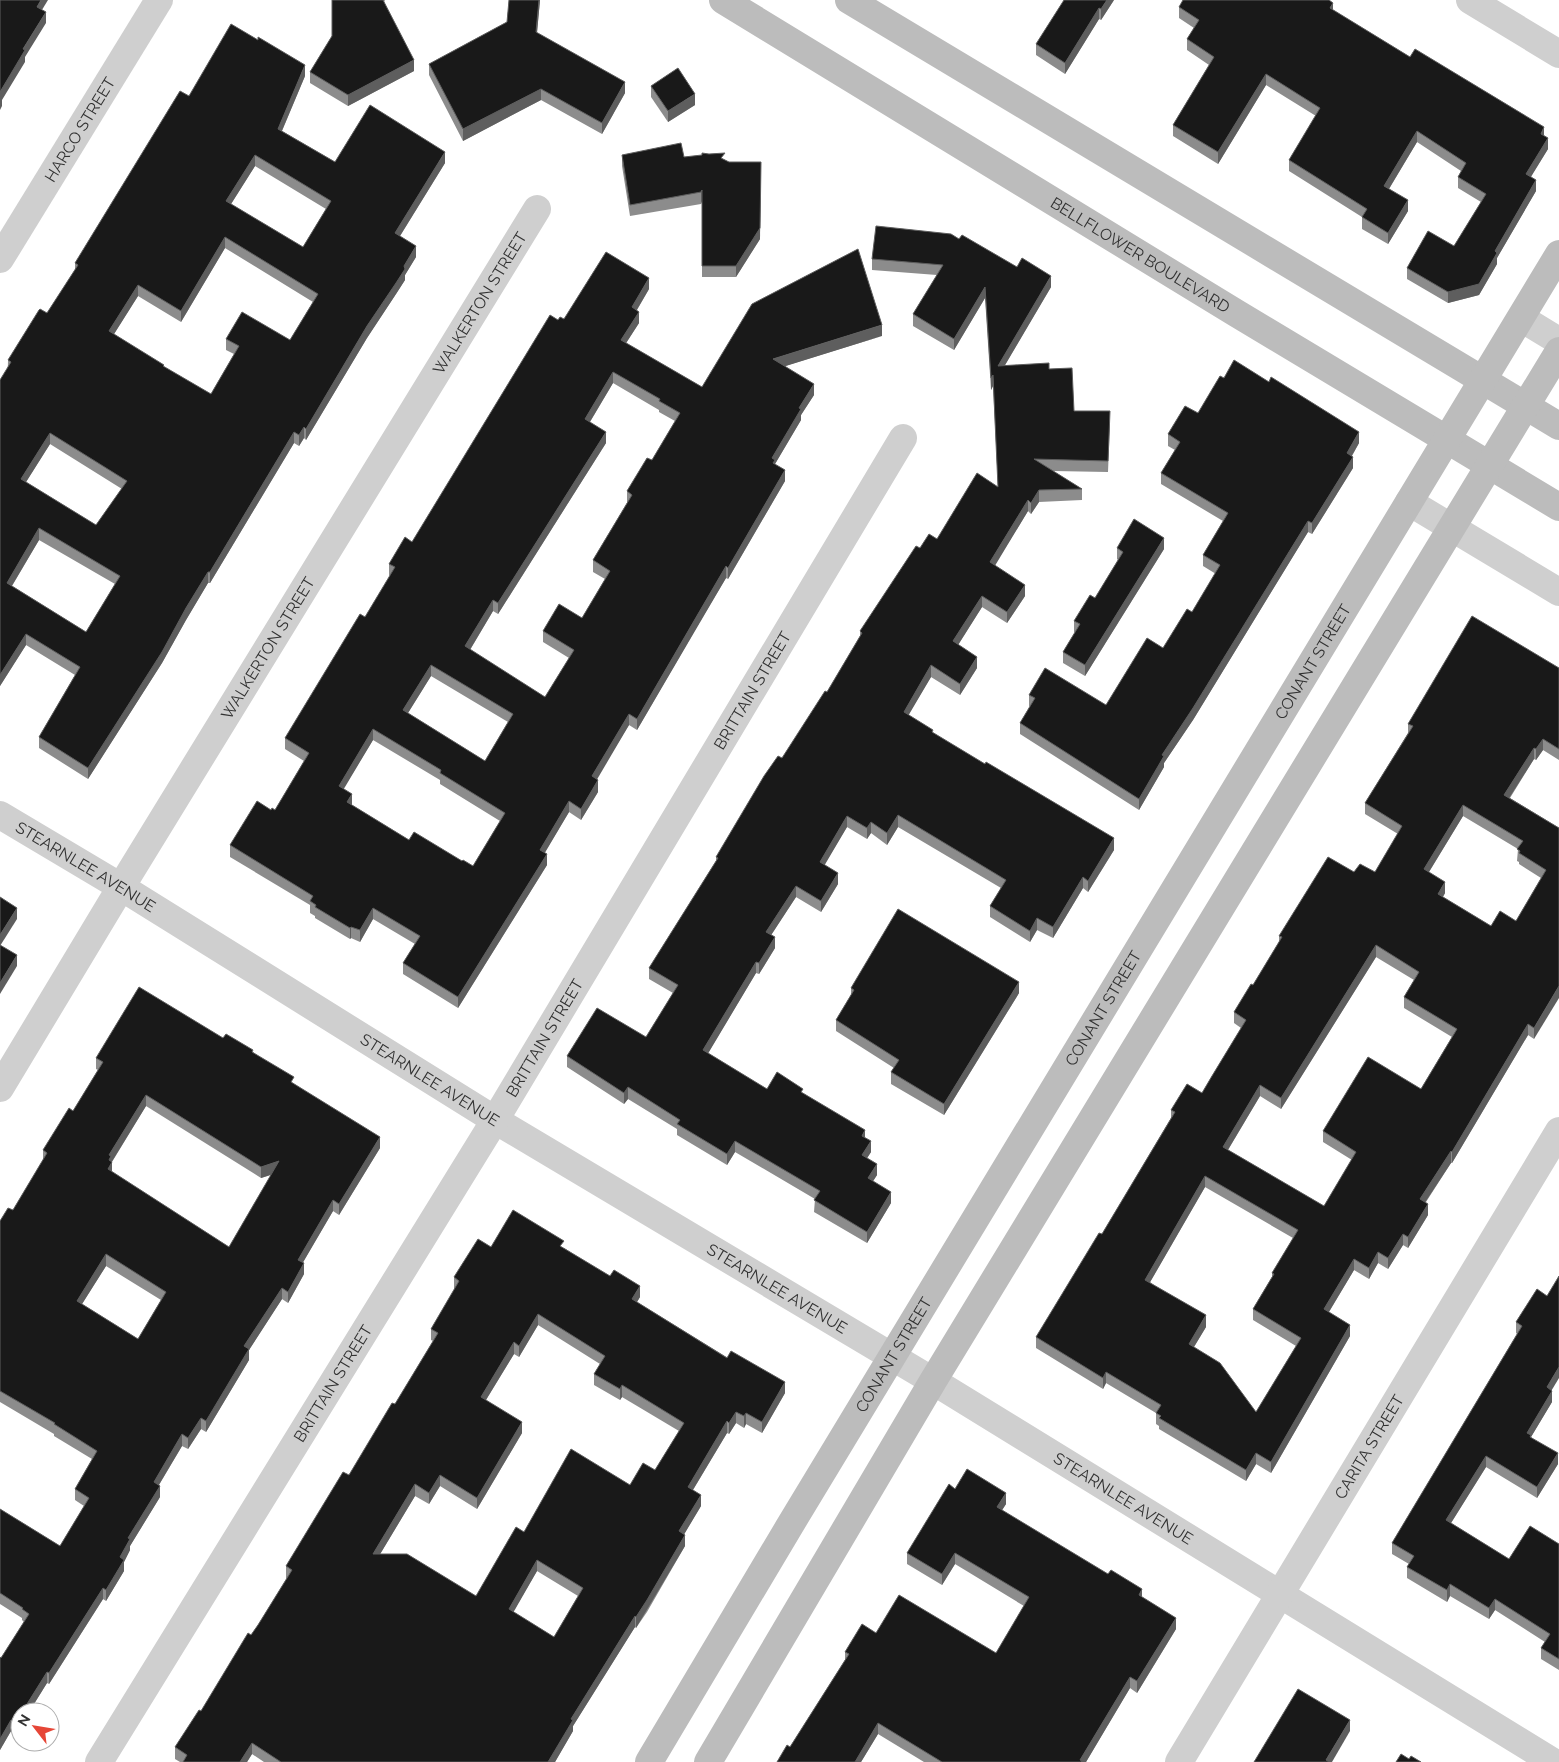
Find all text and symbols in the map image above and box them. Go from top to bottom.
street label: HARCO STREET [40,73,119,185]
street label: BELLFLOWER BOULEVARD [1047,193,1234,317]
street label: WALKERTON STREET [429,228,530,377]
street label: WALKERTON STREET [217,573,319,723]
street label: CONANT STREET [1270,600,1355,723]
street label: BRITTAIN STREET [710,628,795,753]
street label: STEARNLEE AVENUE [12,817,159,916]
street label: CONANT STREET [1061,947,1145,1069]
street label: BRITTAIN STREET [502,975,587,1100]
street label: STEARNLEE AVENUE [357,1029,503,1130]
street label: STEARNLEE AVENUE [704,1239,851,1337]
street label: CONANT STREET [851,1293,935,1416]
street label: BRITTAIN STREET [289,1321,376,1445]
street label: CARITA STREET [1330,1391,1408,1502]
street label: STEARNLEE AVENUE [1050,1448,1197,1548]
north arrow [10,1702,60,1752]
text: N [14,1712,33,1729]

